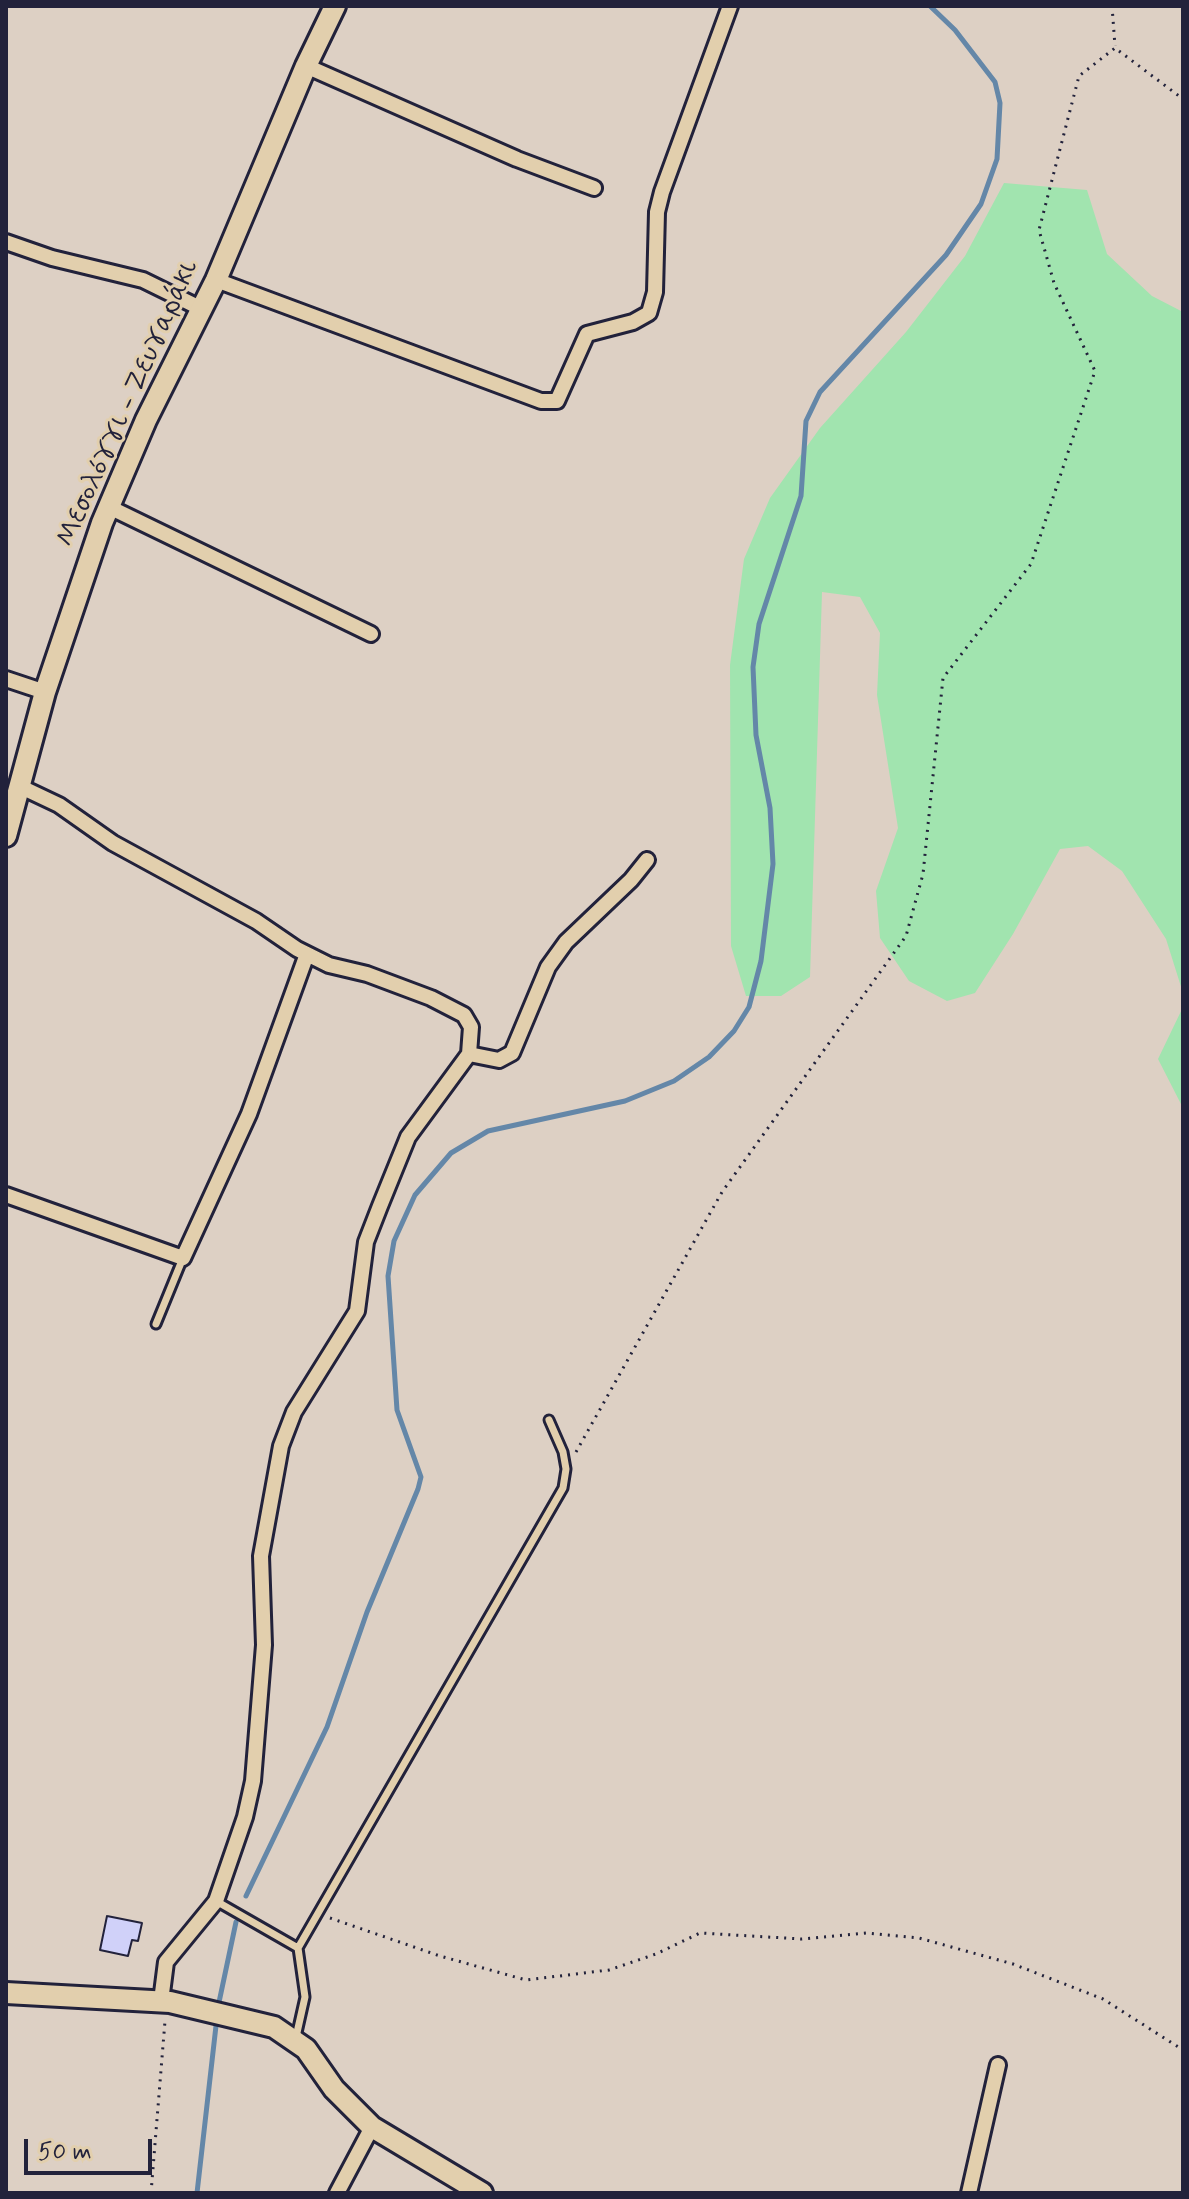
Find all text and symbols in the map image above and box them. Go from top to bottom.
street label: Μεσολόγγι - Ζευγαράκι [51,256,207,552]
scale bar [28,2123,156,2173]
text: 50 m [38,2137,92,2168]

